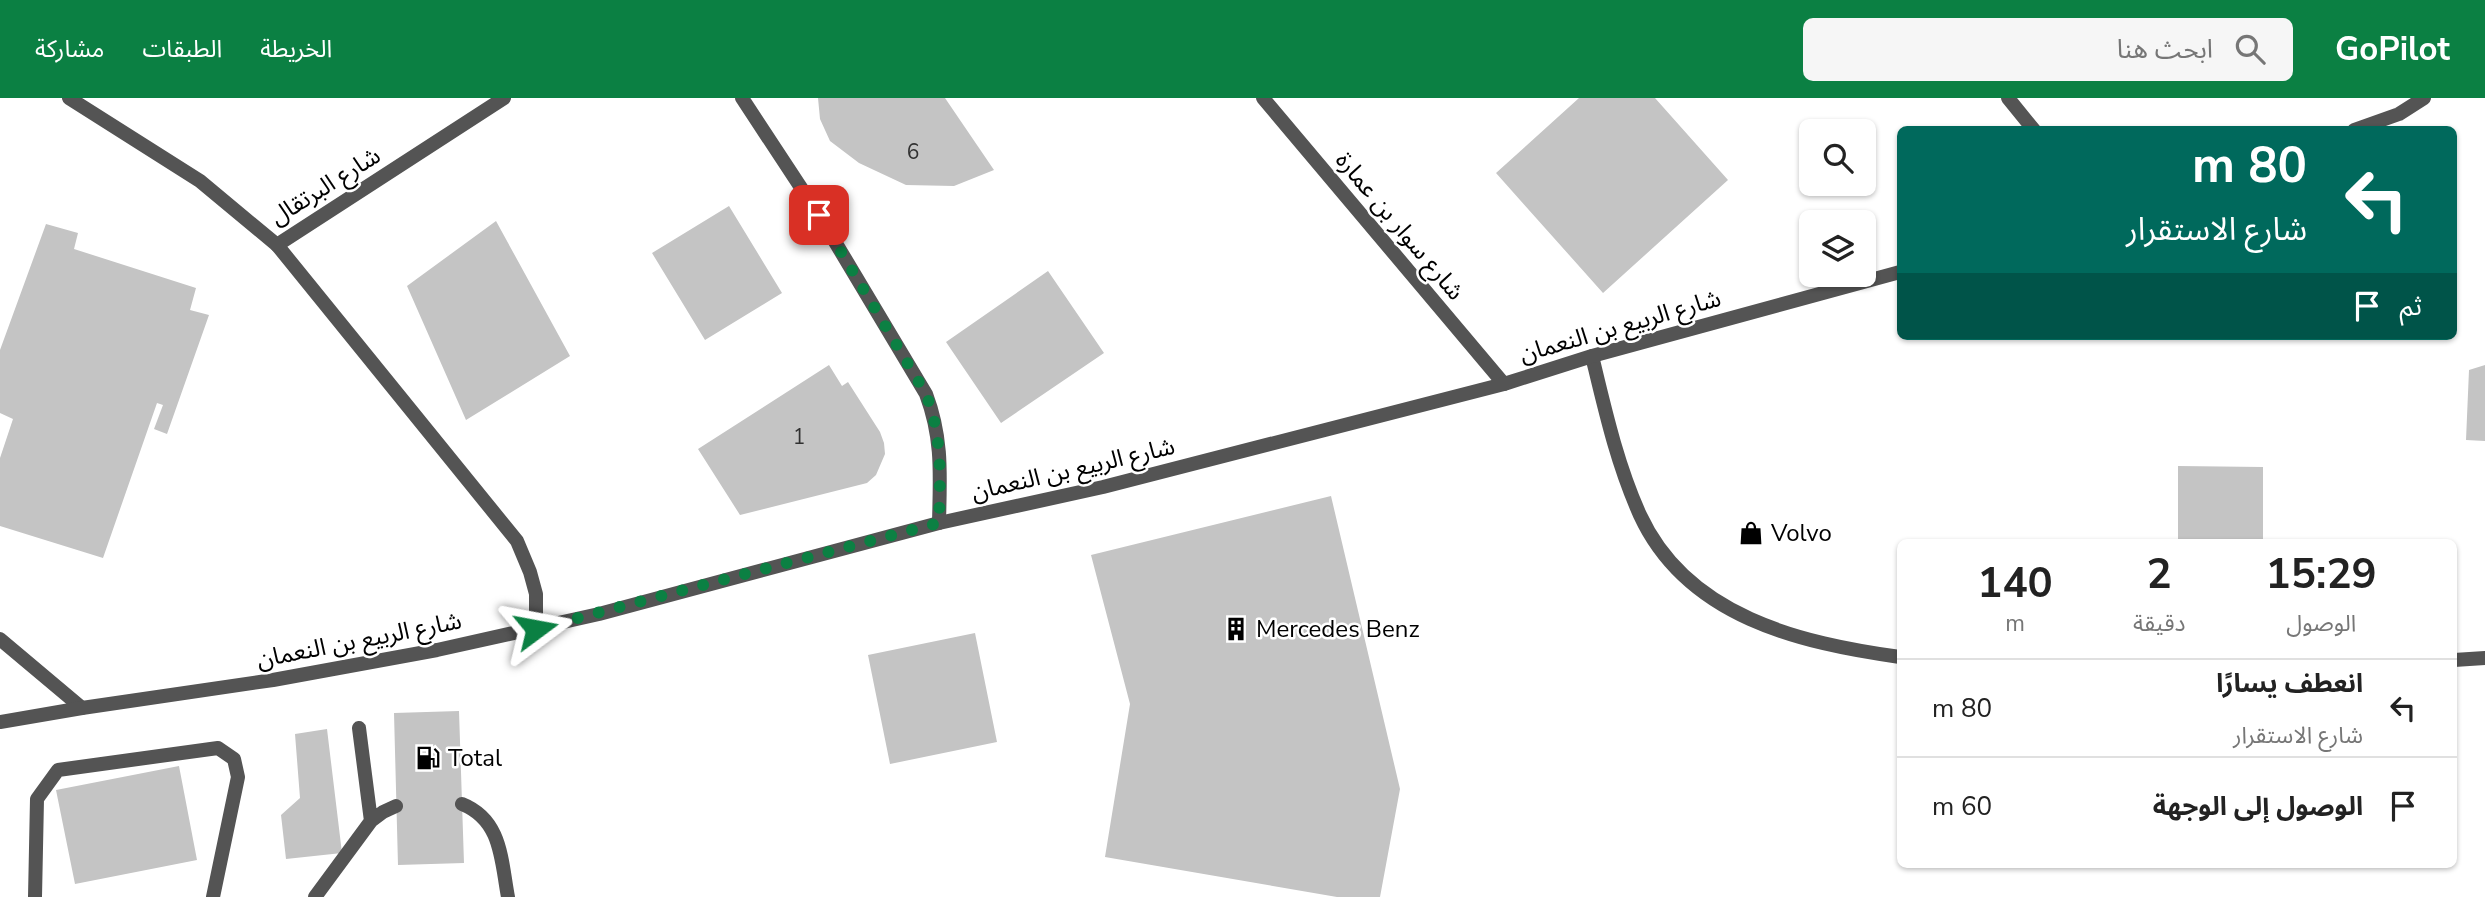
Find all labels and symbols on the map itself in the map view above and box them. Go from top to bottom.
house number: 6 [907,138,919,166]
street label: شارع البرتقال [264,139,387,233]
street label: شارع سوار بن عمارة [1328,145,1472,308]
pin [789,185,849,245]
street label: شارع الربيع بن النعمان [1516,282,1725,371]
house number: 1 [793,423,805,451]
street label: شارع الربيع بن النعمان [968,430,1178,509]
place label: Volvo [1770,517,1832,549]
shop icon: Volvo [1737,519,1765,547]
position arrow [499,592,573,666]
street label: شارع الربيع بن النعمان [254,604,464,677]
place label: Mercedes Benz [1256,613,1420,645]
building icon: Mercedes Benz [1222,615,1250,643]
place label: Total [448,742,502,774]
fuel station icon: Total [414,744,442,772]

